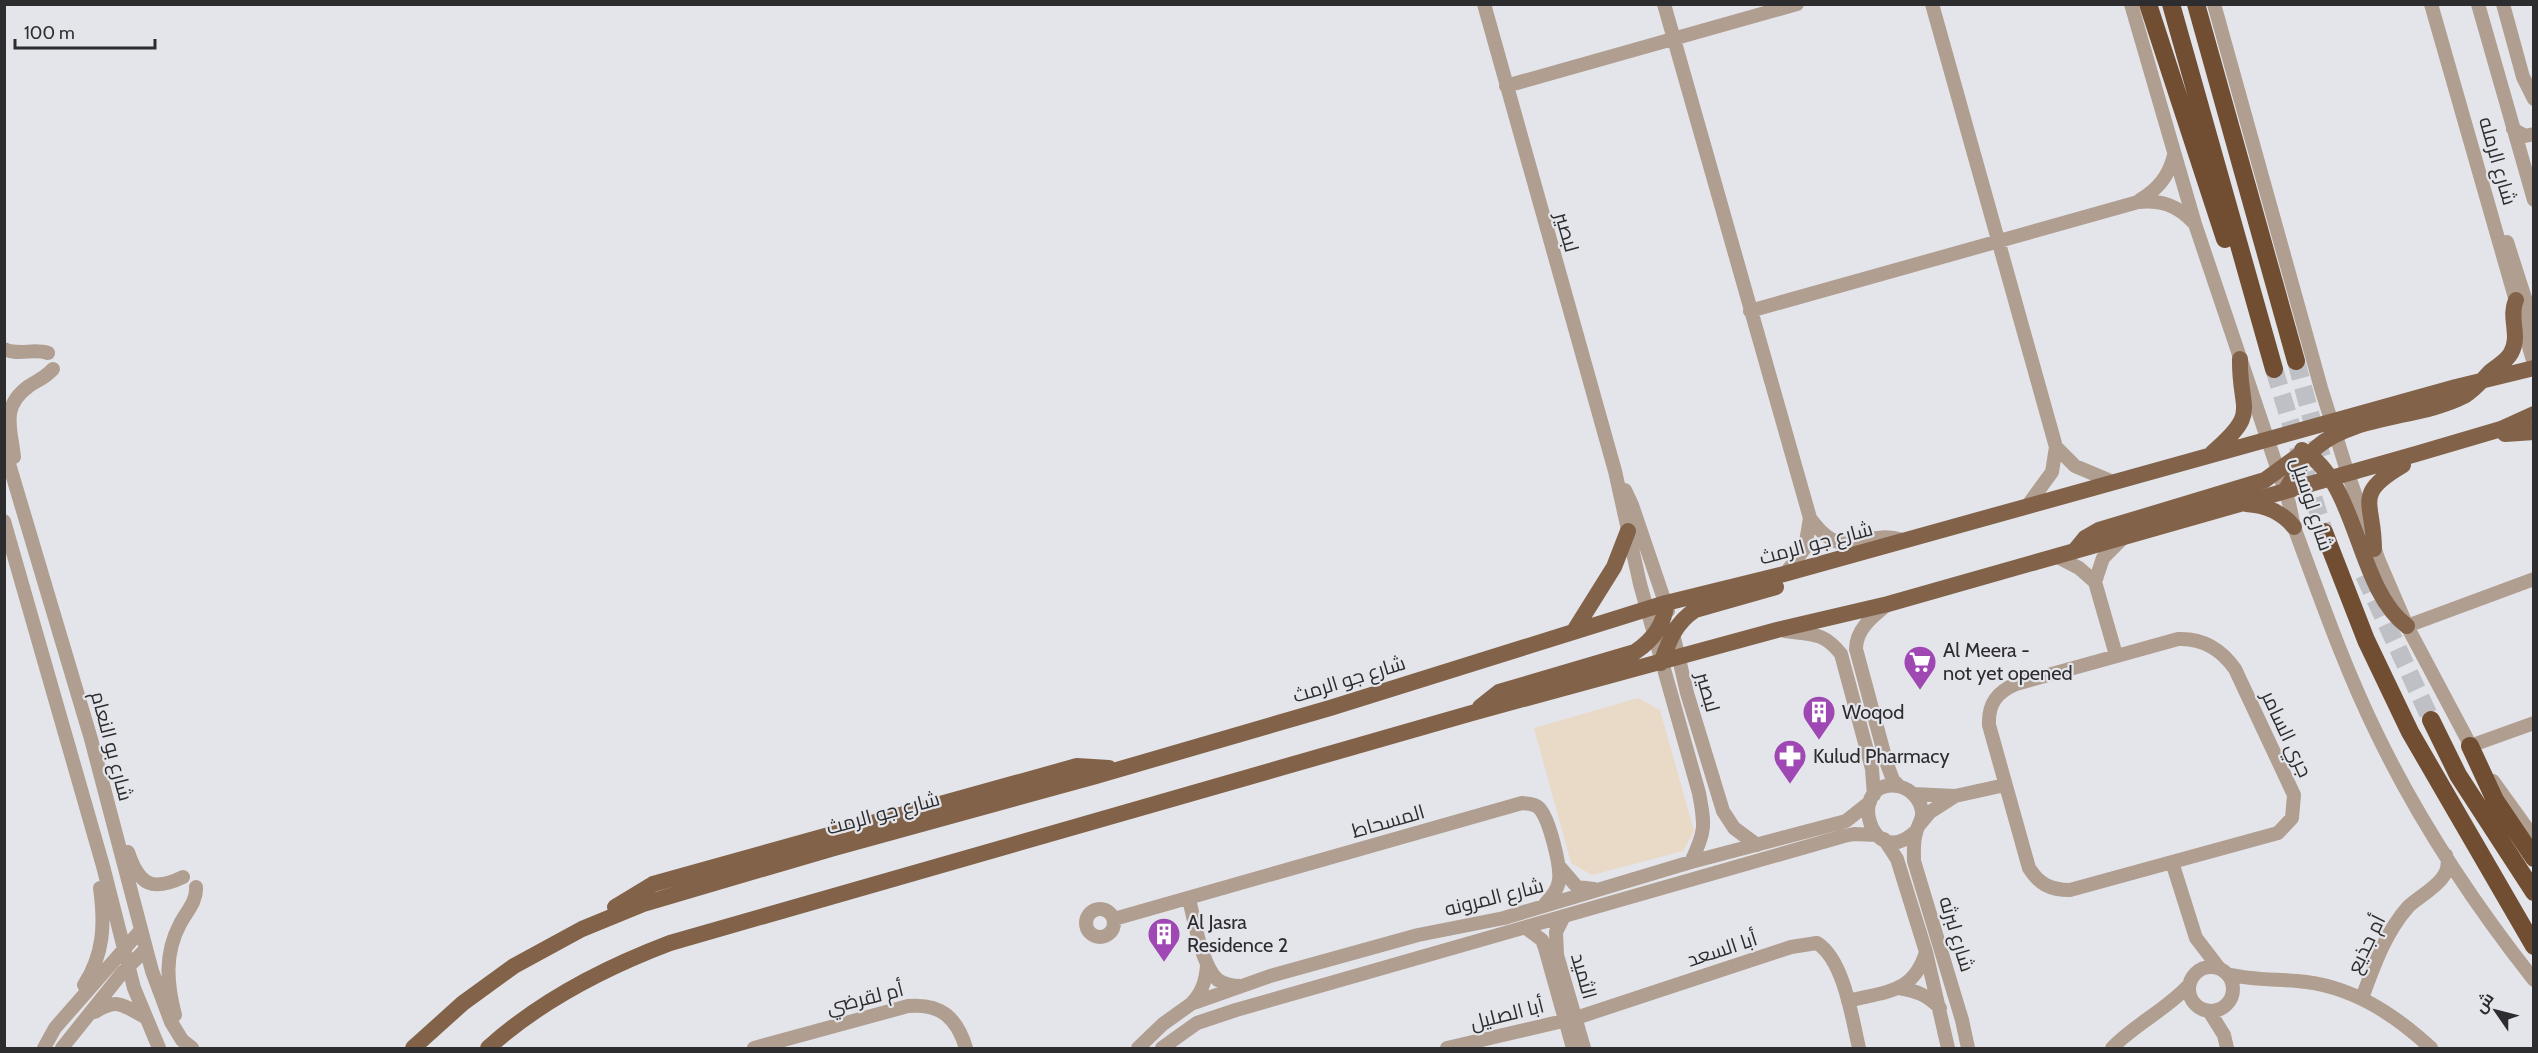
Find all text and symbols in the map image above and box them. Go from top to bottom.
scale bar [15,12,154,50]
text: 100 m [24,22,75,44]
street label: شارع الرمله [2472,114,2522,208]
street label: لبصير [1550,208,1584,255]
street label: شارع لوسيل [2284,454,2338,554]
street label: شارع جو الرمث [1757,516,1876,572]
place label: Al Meera - not yet opened [1943,638,2073,685]
supermarket icon: Al Meera - not yet opened [1902,644,1938,691]
street label: شارع جو الرمث [1290,650,1409,709]
street label: لبصير [1691,668,1725,715]
street label: جري السامر [2253,686,2317,783]
street label: شارع بو النعام [84,689,138,804]
building icon: Woqod [1801,694,1837,741]
place label: Woqod [1842,700,1904,724]
pharmacy icon: Kulud Pharmacy [1772,738,1808,785]
place label: Kulud Pharmacy [1813,744,1950,768]
street label: شارع جو الرمث [824,786,943,842]
street label: المسحاط [1349,799,1427,843]
street label: شارع المرونه [1442,873,1547,923]
street label: شارع لبرثه [1932,893,1980,975]
place label: Al Jasra Residence 2 [1187,910,1288,957]
street label: أم جذيع [2342,911,2392,978]
building icon: Al Jasra Residence 2 [1146,916,1182,963]
street label: أبا السعد [1684,926,1760,972]
street label: الثميد [1566,950,1602,1002]
street label: أم لقرضي [824,977,907,1022]
north arrow [2466,981,2526,1041]
text: ش [2470,989,2498,1017]
street label: أبا الصليل [1468,993,1547,1036]

